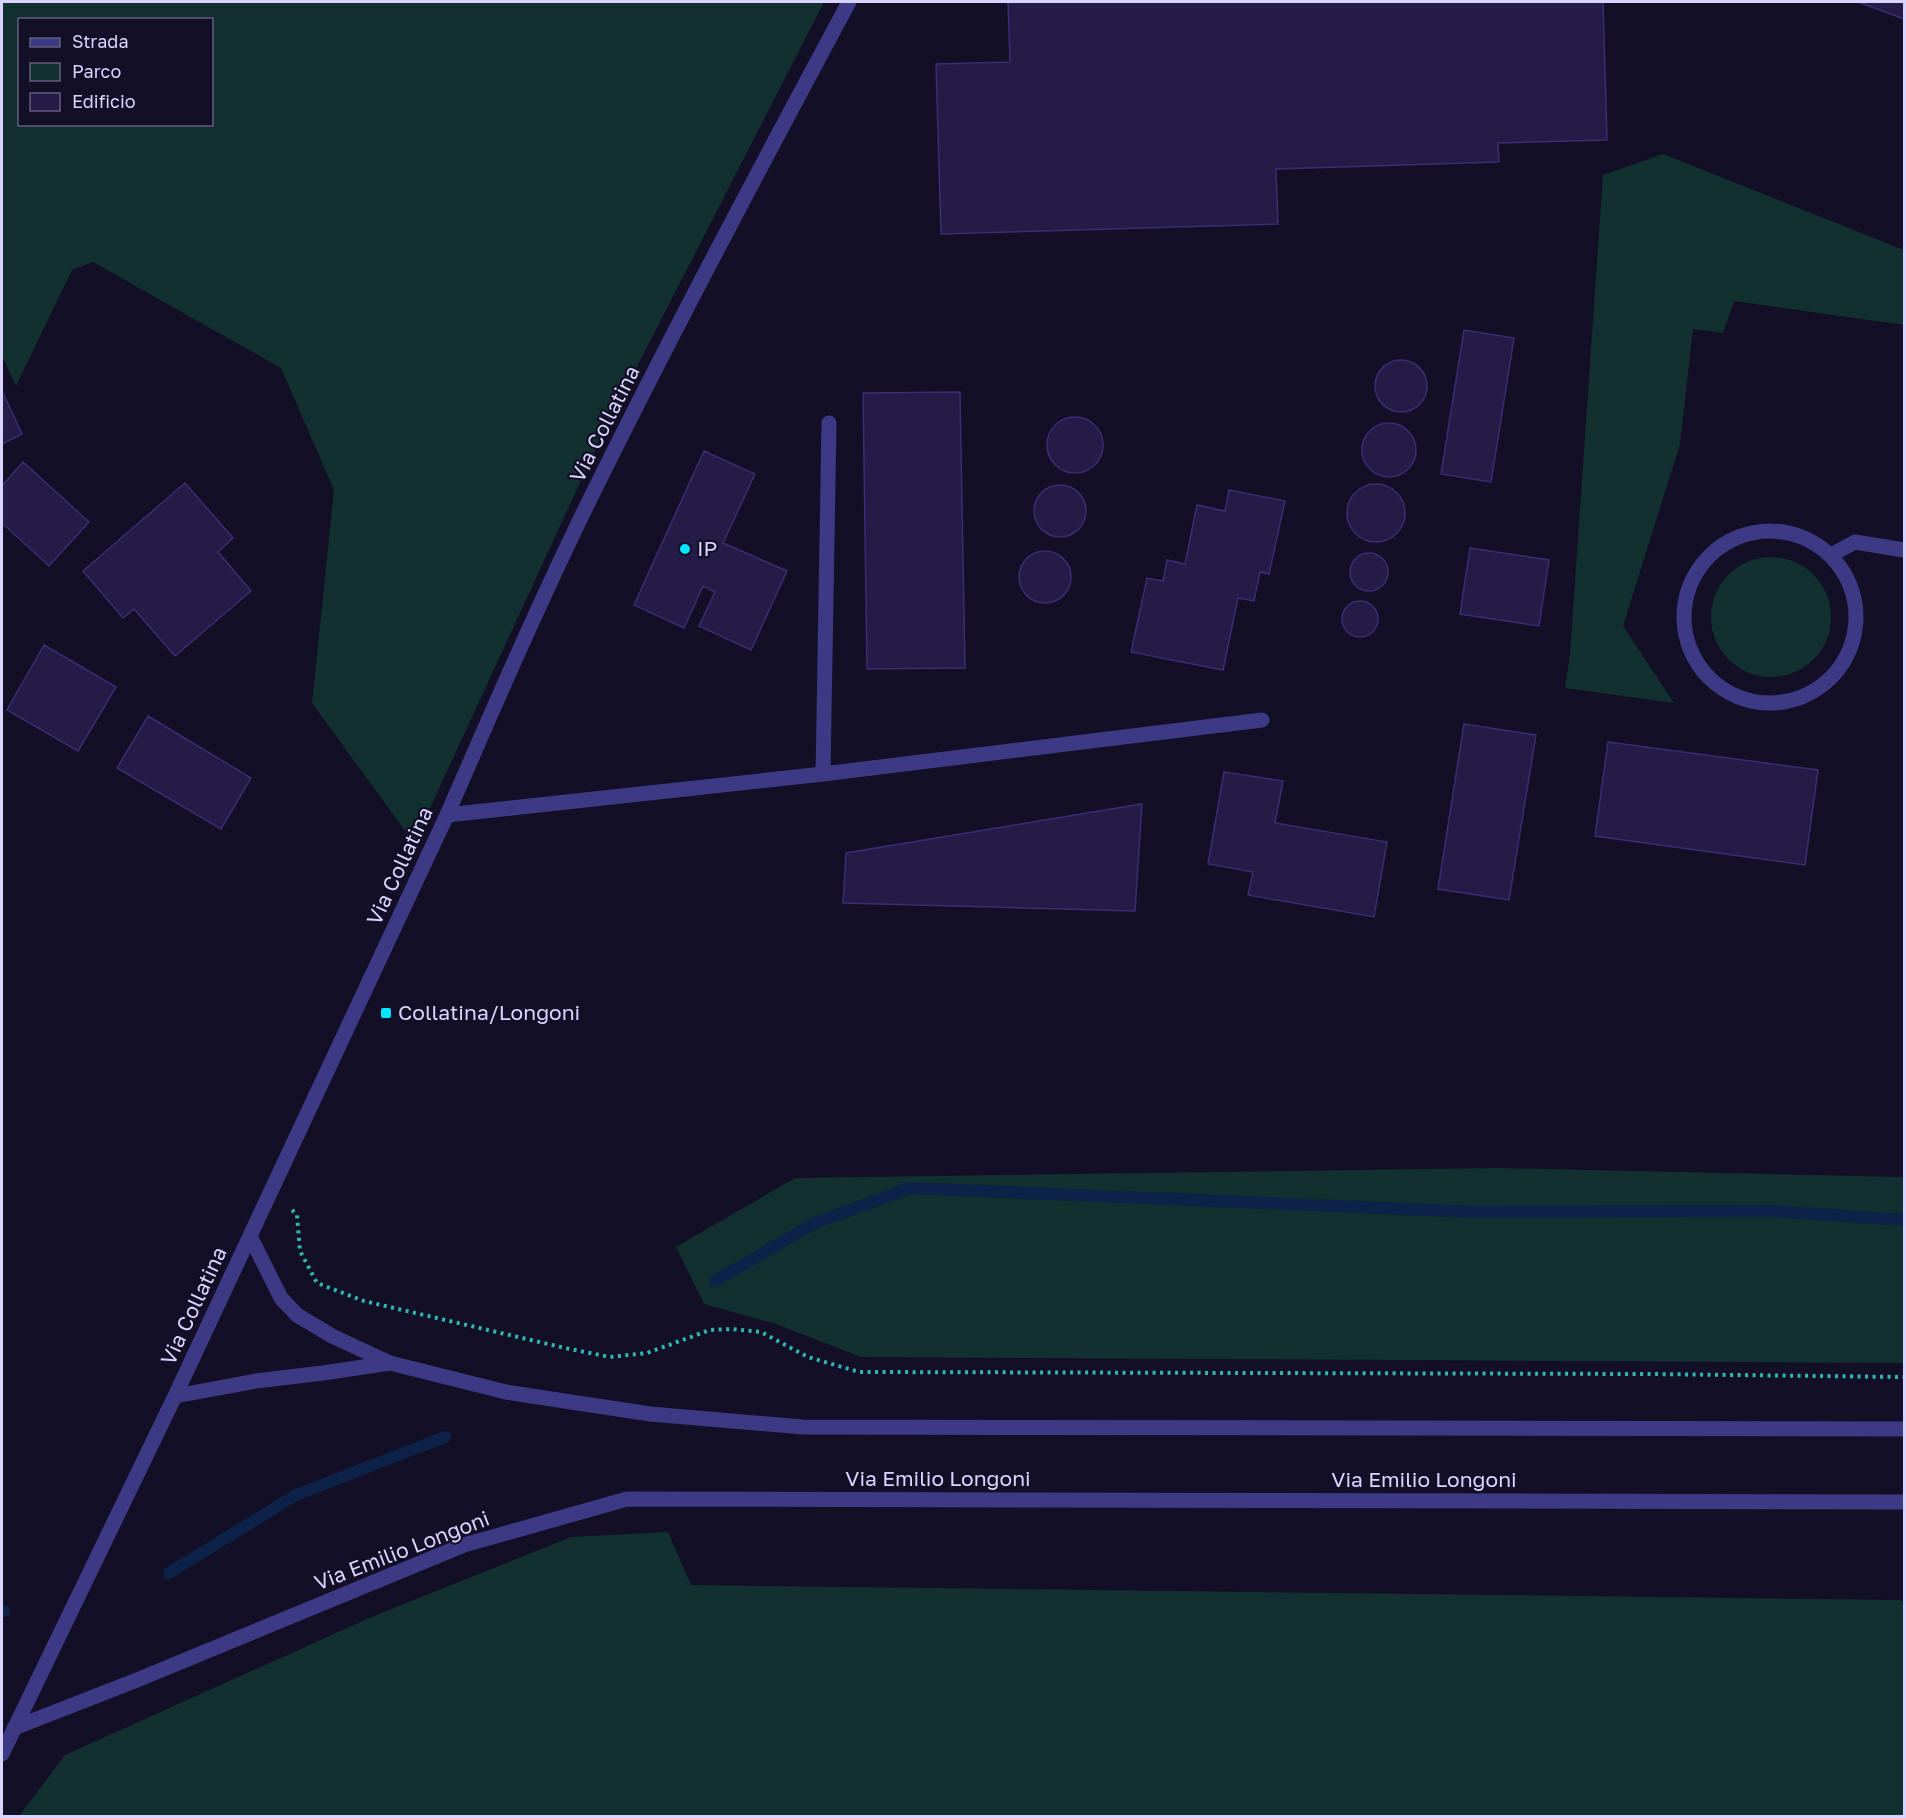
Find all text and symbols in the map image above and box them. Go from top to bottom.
legend [18,18,213,126]
text: Strada [72,30,129,52]
text: Parco [72,60,121,82]
text: Edificio [72,90,136,112]
street label: Via Collatina [564,361,645,486]
place label: IP [697,535,717,561]
marker: IP [678,542,692,556]
street label: Via Collatina [360,802,438,929]
place label: Collatina/Longoni [398,999,580,1025]
marker: Collatina/Longoni [379,1006,393,1020]
street label: Via Collatina [154,1242,232,1369]
street label: Via Emilio Longoni [845,1465,1031,1491]
street label: Via Emilio Longoni [1331,1466,1517,1492]
street label: Via Emilio Longoni [310,1505,493,1595]

